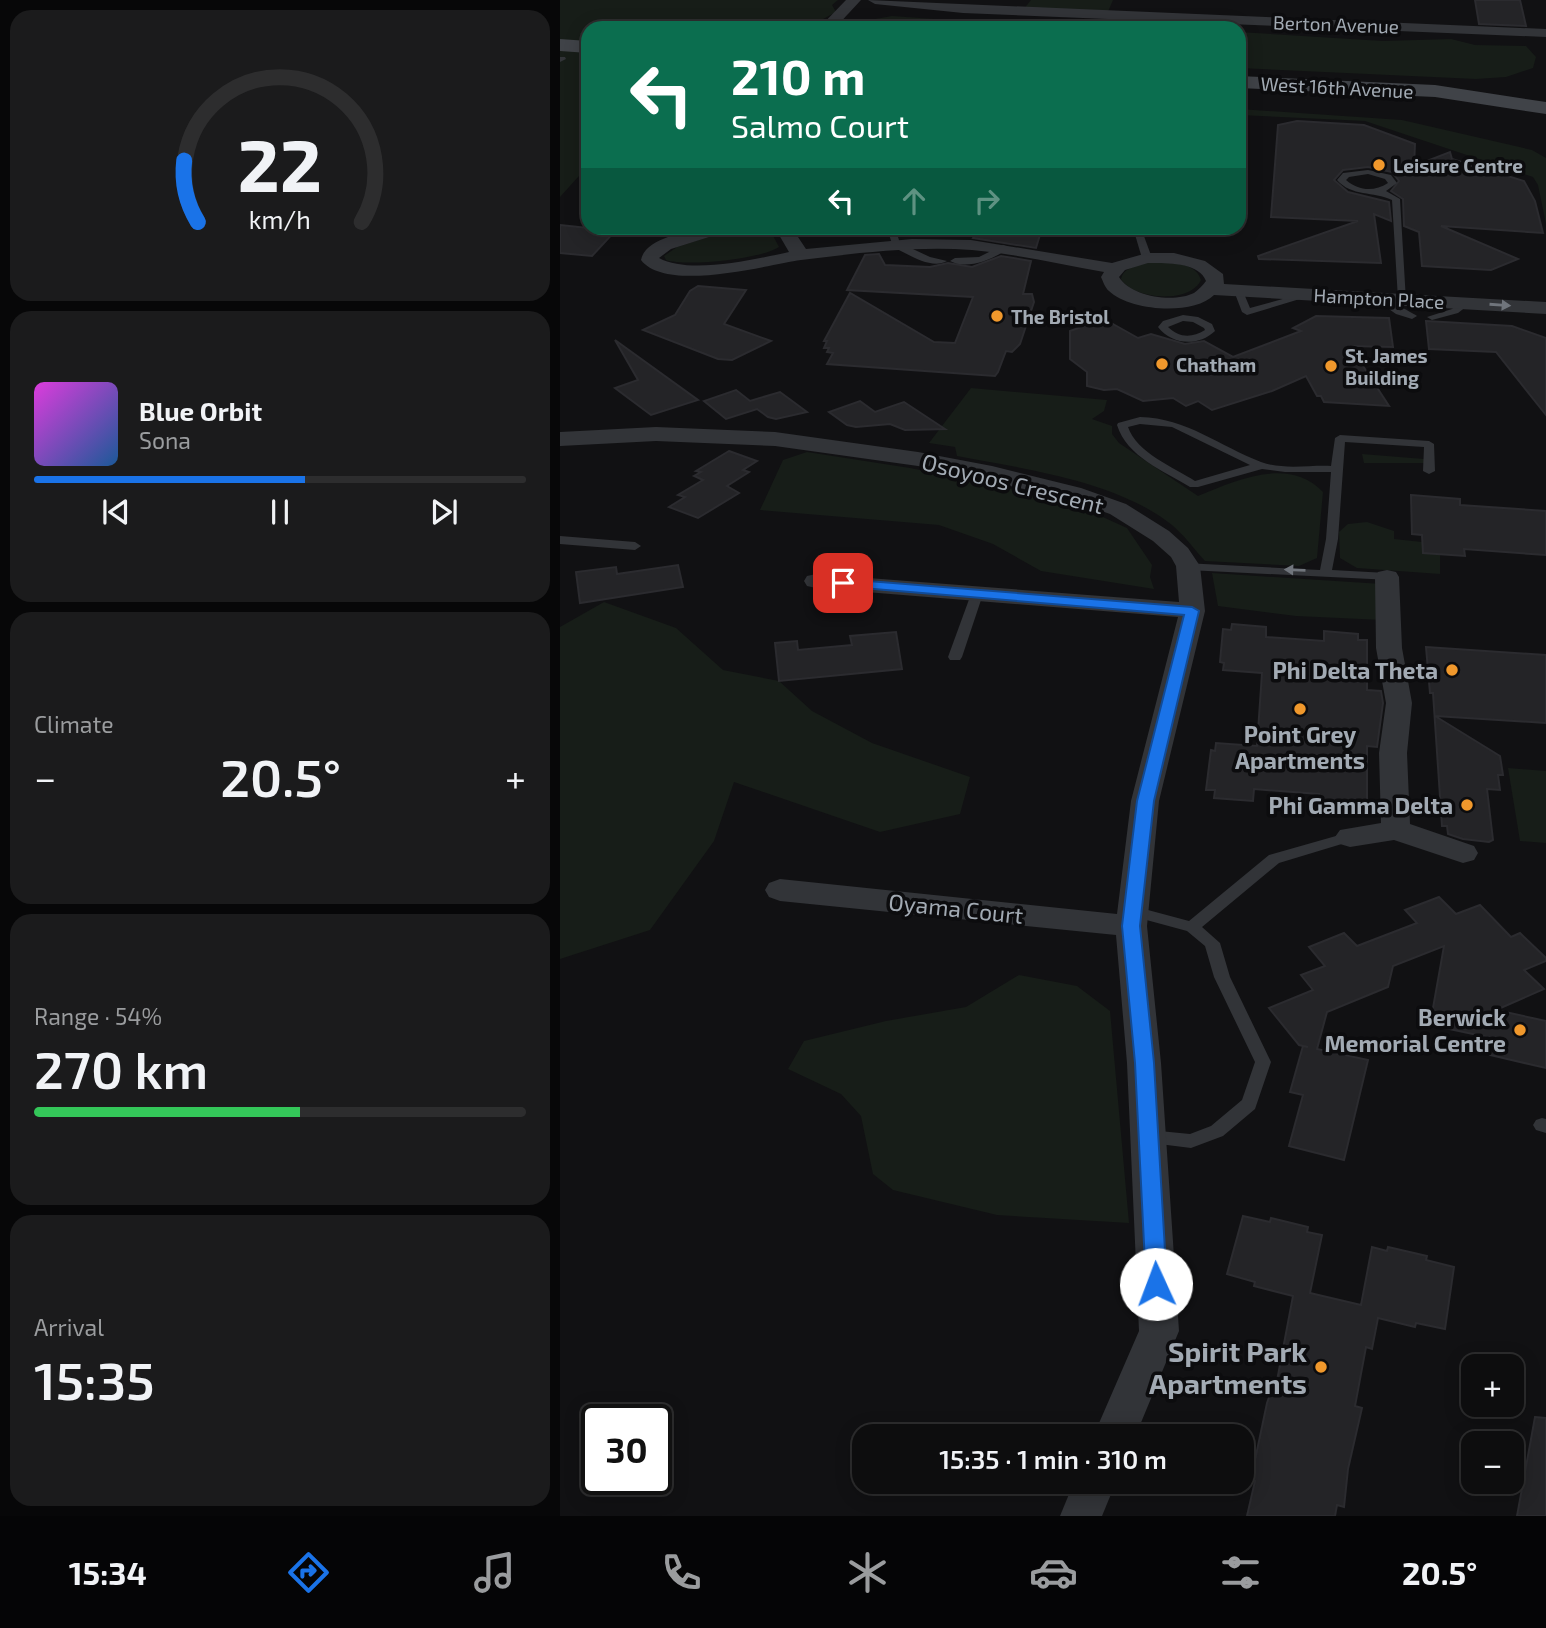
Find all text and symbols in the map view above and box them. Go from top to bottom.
street label: Berton Avenue [1273,10,1399,38]
text: 210 m [731,46,865,105]
icon: left [616,49,707,140]
street label: West 16th Avenue [1260,72,1414,102]
text: Salmo Court [731,106,909,144]
text: 22 [238,119,322,207]
place label: Leisure Centre [1393,154,1523,177]
marker: Leisure Centre [1371,157,1387,173]
icon: left [822,182,860,220]
icon: ahead [895,182,933,220]
icon: right [968,182,1006,220]
text: km/h [249,203,311,233]
street label: Hampton Place [1313,283,1445,313]
one-way arrow [1490,300,1512,311]
place label: The Bristol [1011,305,1110,328]
marker: The Bristol [989,308,1005,324]
place label: St. James Building [1345,344,1428,389]
place label: Chatham [1176,353,1256,376]
marker: Chatham [1154,356,1170,372]
marker: St. James Building [1323,358,1339,374]
text: Blue Orbit [139,395,262,426]
text: Sona [139,426,191,454]
street label: Osoyoos Crescent [919,447,1107,519]
icon: previous [97,493,135,531]
icon: pause [261,493,299,531]
icon: next [425,493,463,531]
pin [813,553,873,613]
icon: arrive [824,564,862,602]
one-way arrow [1283,565,1305,576]
place label: Phi Delta Theta [1273,656,1438,684]
marker: Phi Delta Theta [1444,662,1460,678]
marker: Point Grey Apartments [1292,701,1308,717]
text: Climate [34,710,114,738]
place label: Point Grey Apartments [1235,720,1365,774]
text: 20.5° [220,745,341,807]
text: − [34,754,56,800]
text: + [505,754,526,800]
place label: Phi Gamma Delta [1269,791,1453,819]
marker: Phi Gamma Delta [1459,797,1475,813]
street label: Oyama Court [887,887,1025,929]
text: Range · 54% [34,1002,162,1030]
place label: Berwick Memorial Centre [1325,1003,1506,1057]
marker: Berwick Memorial Centre [1512,1022,1528,1038]
text: 270 km [34,1037,208,1099]
position arrow [1119,1247,1193,1321]
text: Arrival [34,1313,104,1341]
place label: Spirit Park Apartments [1149,1334,1307,1400]
text: 15:35 [34,1348,155,1410]
map controls [1461,1354,1524,1494]
button: + [1461,1354,1524,1417]
marker: Spirit Park Apartments [1313,1359,1329,1375]
speed limit sign: 30 [581,1404,672,1495]
button: − [1461,1431,1524,1494]
text: 15:35 · 1 min · 310 m [939,1443,1167,1474]
icon: directions [284,1548,333,1597]
icon: music [470,1548,519,1597]
icon: phone [657,1548,706,1597]
icon: climate [843,1548,892,1597]
icon: car [1029,1548,1078,1597]
icon: filters [1216,1548,1265,1597]
text: 15:34 [69,1553,147,1591]
text: 20.5° [1402,1553,1477,1591]

